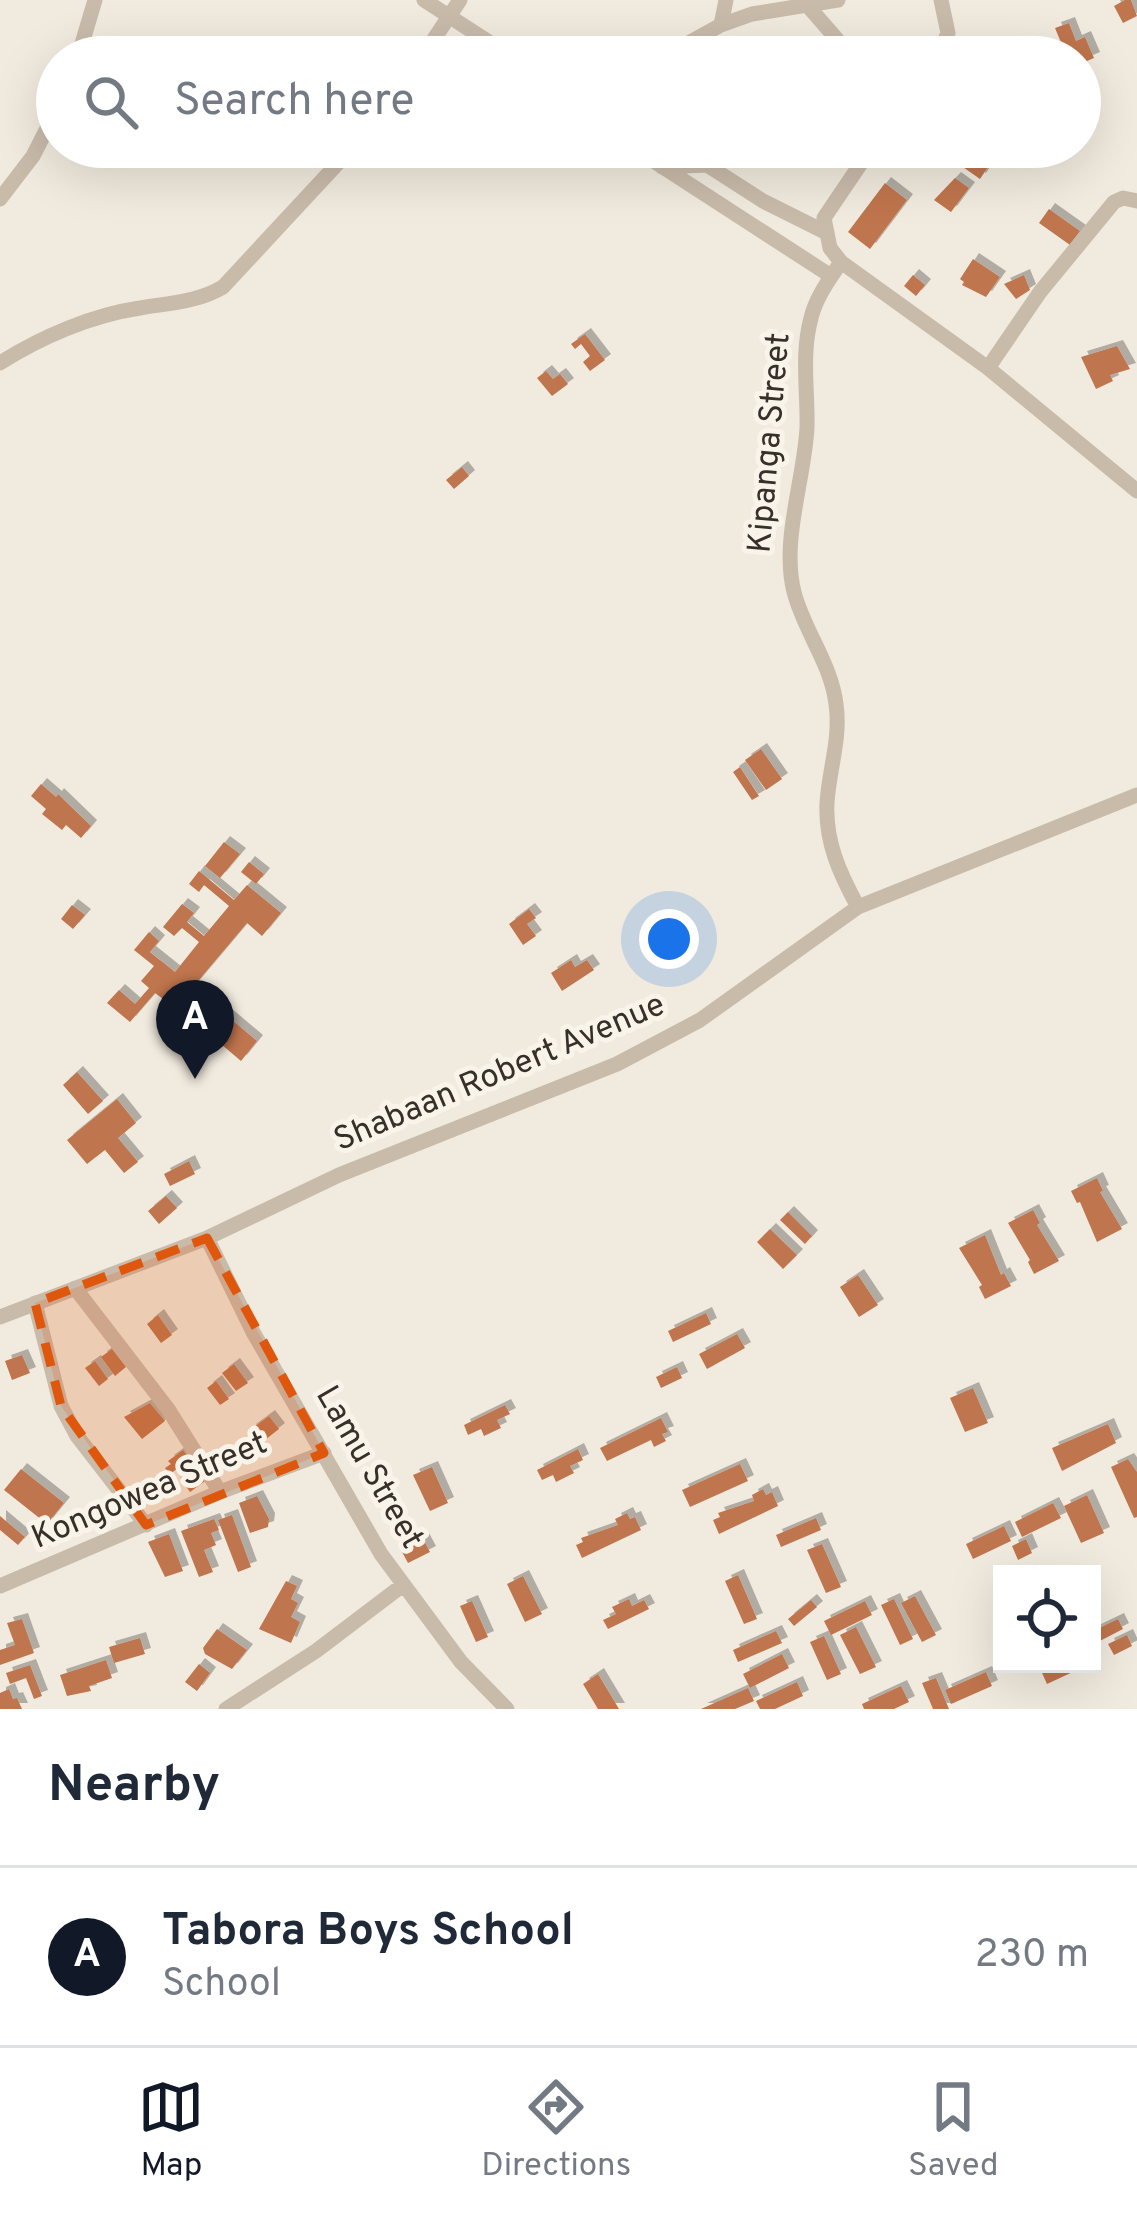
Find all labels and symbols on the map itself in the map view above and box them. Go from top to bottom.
street label: Kipanga Street [740,331,802,555]
your location [639,909,699,969]
pin: A [156,980,234,1079]
street label: Shabaan Robert Avenue [328,985,672,1163]
street label: Lamu Street [304,1379,432,1557]
street label: Kongowea Street [26,1424,274,1560]

